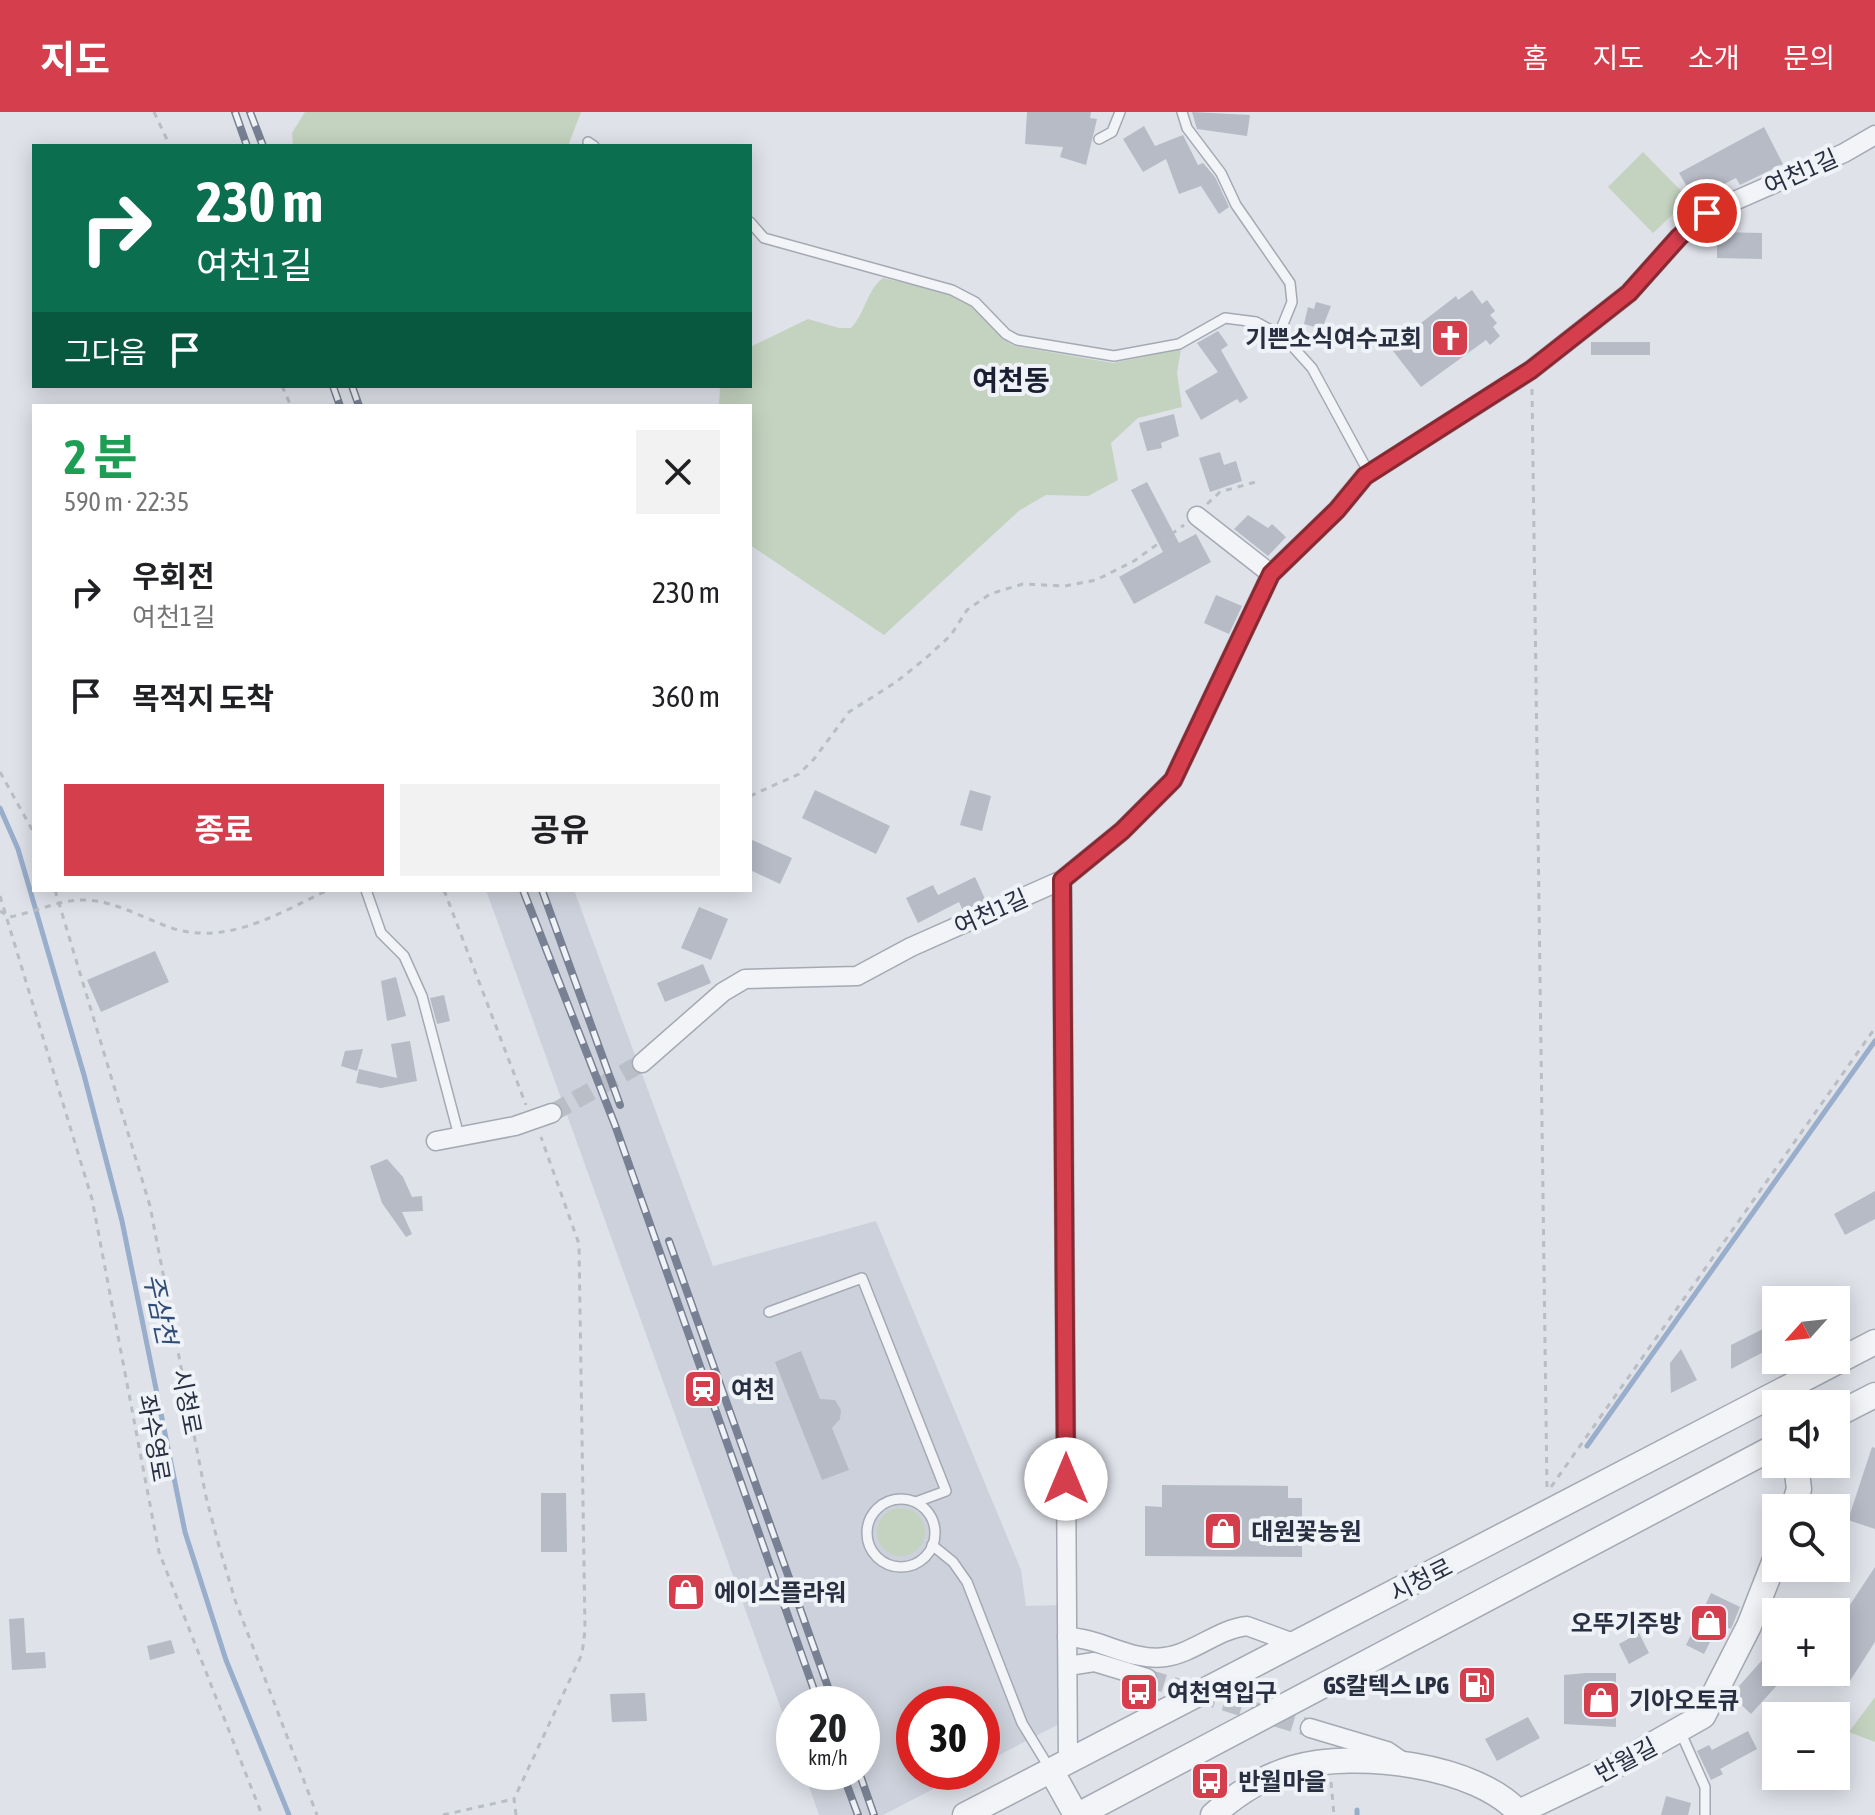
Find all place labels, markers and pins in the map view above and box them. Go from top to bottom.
pin [1673,179,1741,247]
church icon: 기쁜소식여수교회 [1429,317,1471,359]
place label: 기쁜소식여수교회 [1245,325,1422,352]
station icon: 여천 [682,1368,724,1410]
place label: 여천 [731,1376,775,1403]
shop icon: 대원꽃농원 [1202,1510,1244,1552]
place label: 대원꽃농원 [1251,1518,1361,1545]
shop icon: 에이스플라워 [665,1571,707,1613]
place label: 에이스플라워 [714,1579,846,1606]
shop icon: 오뚜기주방 [1688,1602,1730,1644]
place label: 오뚜기주방 [1571,1610,1681,1637]
fuel station icon: GS칼텍스 LPG [1456,1664,1498,1706]
bus stop icon: 여천역입구 [1118,1671,1160,1713]
place label: GS칼텍스 LPG [1323,1672,1449,1699]
place label: 여천역입구 [1167,1679,1277,1706]
shop icon: 기아오토큐 [1580,1679,1622,1721]
place label: 기아오토큐 [1629,1687,1739,1714]
bus stop icon: 반월마을 [1189,1760,1231,1802]
place label: 반월마을 [1238,1768,1326,1795]

